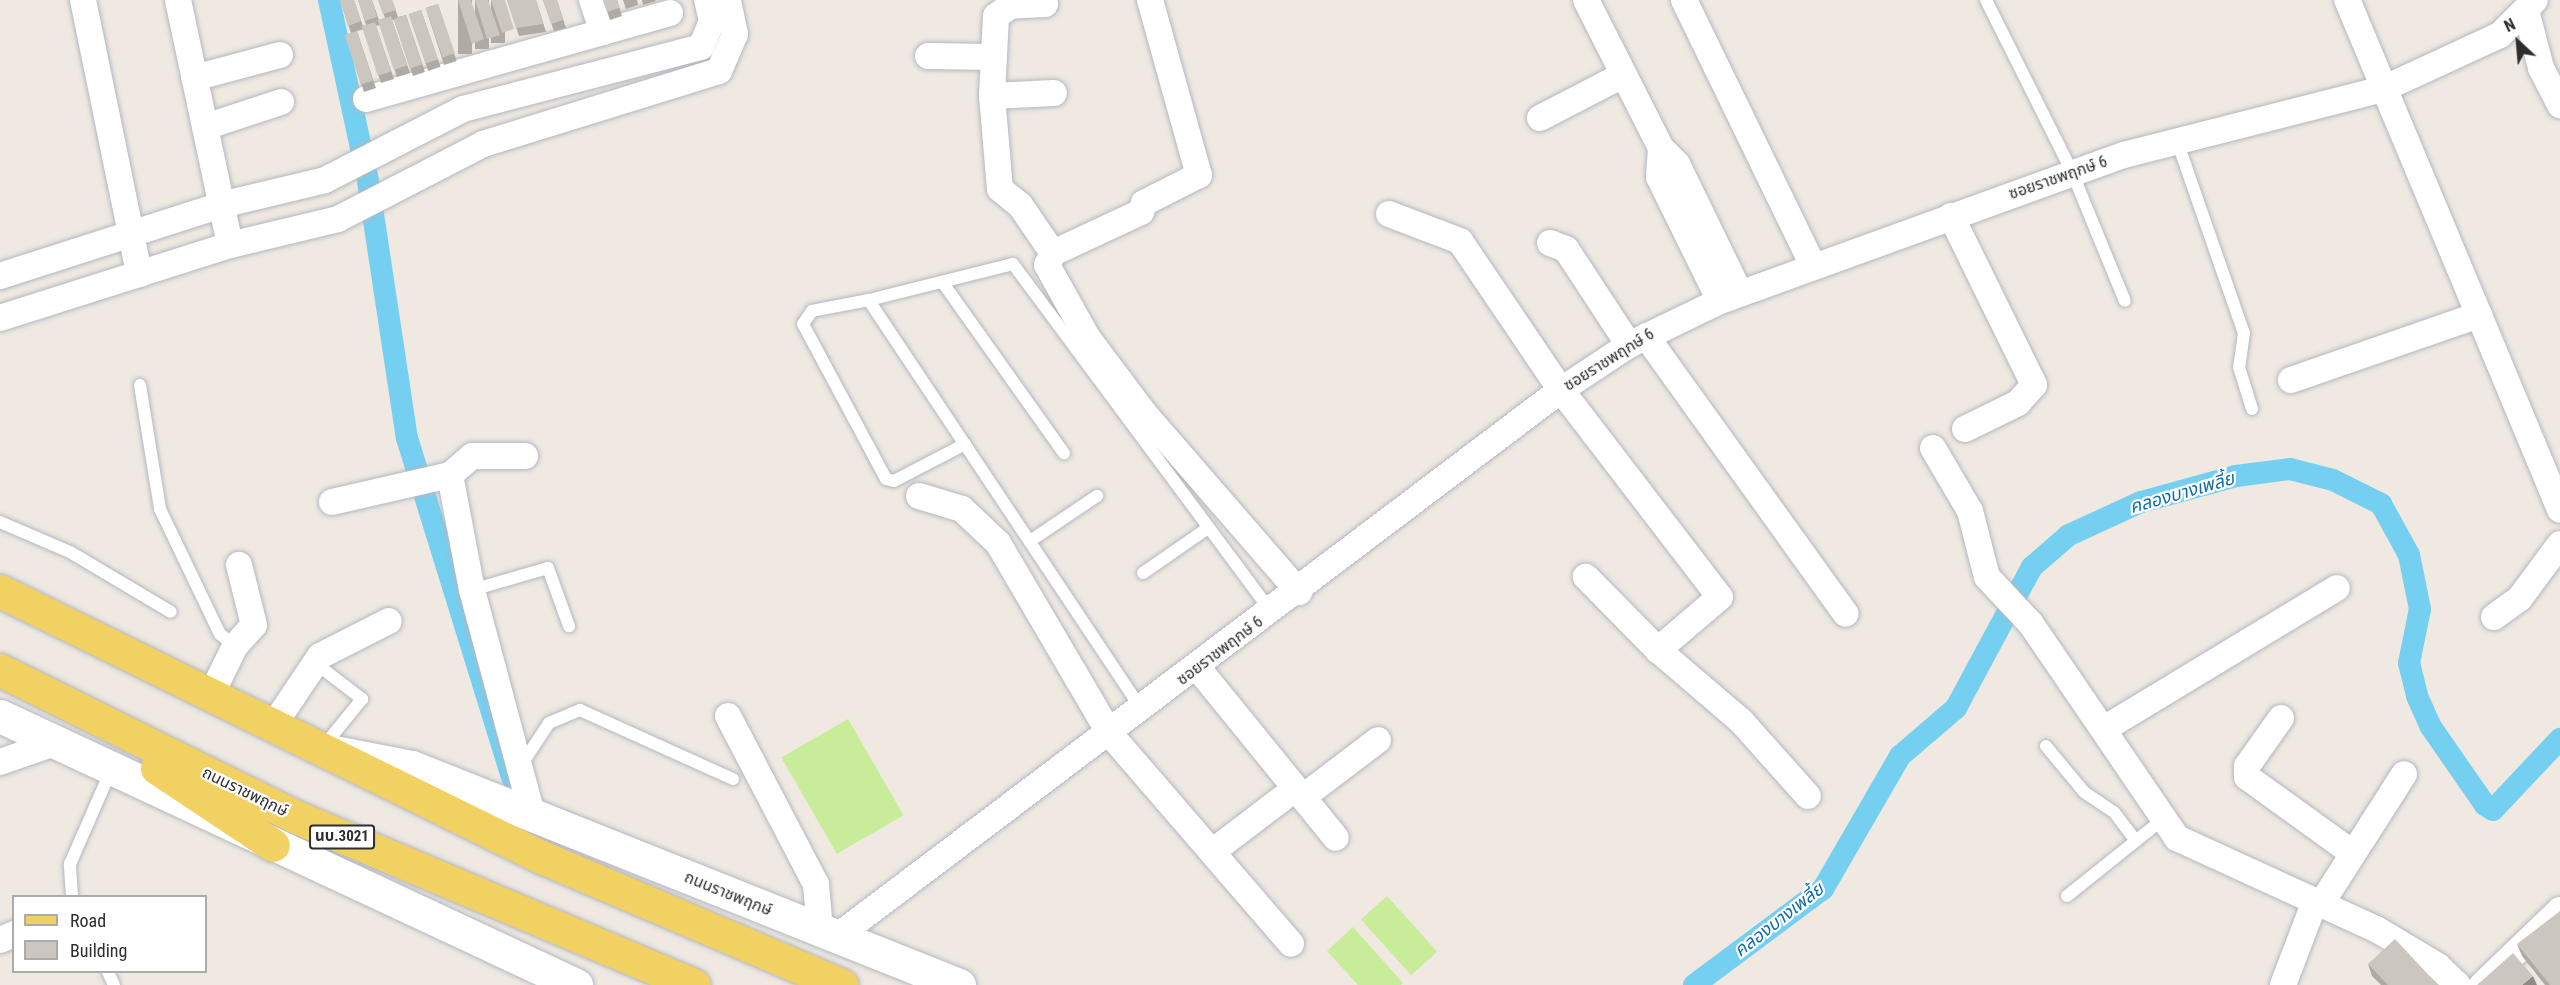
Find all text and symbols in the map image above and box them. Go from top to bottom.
north arrow [2488,12,2548,72]
text: N [2501,15,2518,36]
street label: ซอยราชพฤกษ์ 6 [2006,152,2110,204]
street label: ซอยราชพฤกษ์ 6 [1560,325,1658,395]
water label: คลองบางเพลี้ย [2127,468,2237,518]
street label: ซอยราชพฤกษ์ 6 [1173,612,1267,690]
street label: ถนนราชพฤกษ์ [199,763,291,821]
road number: นบ.3021 [309,825,375,849]
street label: ถนนราชพฤกษ์ [681,868,775,920]
water label: คลองบางเพลี้ย [1730,878,1828,962]
legend [12,895,207,973]
text: Road [70,910,106,931]
text: Building [70,940,127,961]

